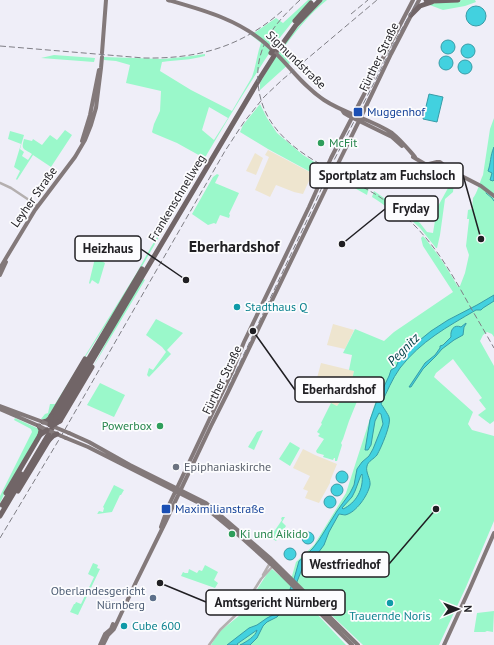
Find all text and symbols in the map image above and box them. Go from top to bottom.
street label: Fürther Straße [355,20,402,94]
street label: Sigmundstraße [263,27,329,92]
place label: Muggenhof [367,104,426,119]
marker: Muggenhof [352,106,364,118]
place label: McFit [329,135,357,150]
marker: McFit [316,138,326,148]
street label: Frankenschnellweg [145,152,208,244]
callout: Sportplatz am Fuchsloch [310,163,463,188]
street label: Leyher Straße [7,164,60,230]
text: Sportplatz am Fuchsloch [319,167,455,184]
callout: Fryday [385,196,438,221]
text: Fryday [392,200,430,217]
callout: Heizhaus [75,236,141,261]
district label: Eberhardshof [189,236,280,256]
text: Heizhaus [83,240,134,257]
place label: Stadthaus Q [245,299,308,314]
marker: Stadthaus Q [232,302,242,312]
water label: Pegnitz [383,329,424,369]
street label: Fürther Straße [198,343,245,417]
callout: Eberhardshof [295,377,384,402]
text: Eberhardshof [302,381,377,398]
place label: Powerbox [102,418,152,433]
marker: Powerbox [155,421,165,431]
place label: Epiphaniaskirche [184,459,271,474]
marker: Epiphaniaskirche [171,462,181,472]
place label: Maximilianstraße [175,501,264,516]
marker: Maximilianstraße [160,503,172,515]
place label: Ki und Aikido [240,526,308,541]
marker: Ki und Aikido [227,529,237,539]
callout: Westfriedhof [302,552,389,577]
text: Westfriedhof [309,556,381,573]
place label: Oberlandesgericht Nürnberg [51,583,145,612]
north arrow [438,589,478,629]
callout: Amtsgericht Nürnberg [206,590,345,615]
marker: Oberlandesgericht Nürnberg [148,593,158,603]
text: Amtsgericht Nürnberg [215,594,337,611]
marker: Trauernde Noris [385,598,395,608]
text: N [461,605,475,613]
place label: Trauernde Noris [349,608,431,623]
place label: Cube 600 [132,618,181,633]
marker: Cube 600 [119,621,129,631]

